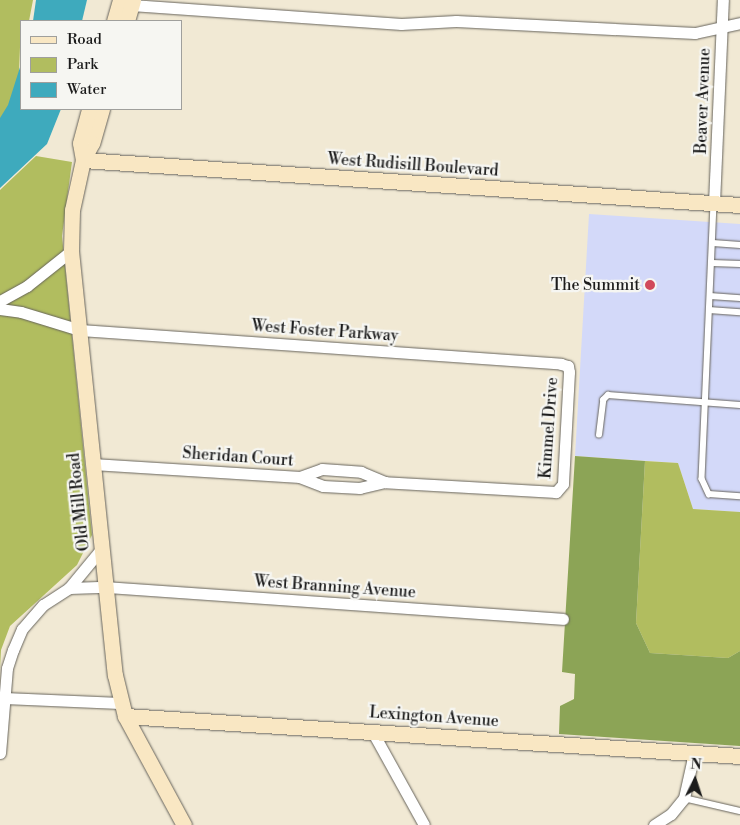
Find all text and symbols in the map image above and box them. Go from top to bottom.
legend [20,20,182,110]
text: Road [67,30,102,49]
street label: Beaver Avenue [692,48,714,154]
text: Park [67,55,98,74]
text: Water [67,80,106,99]
street label: West Rudisill Boulevard [327,149,499,181]
place label: The Summit [551,275,640,295]
marker: The Summit [644,279,656,291]
street label: West Foster Parkway [251,316,399,346]
street label: Kimmel Drive [536,377,562,479]
street label: Sheridan Court [182,444,294,470]
street label: Old Mill Road [64,452,94,552]
street label: West Branning Avenue [253,572,417,602]
street label: Lexington Avenue [369,703,499,731]
north arrow [670,755,720,805]
text: N [690,756,702,774]

